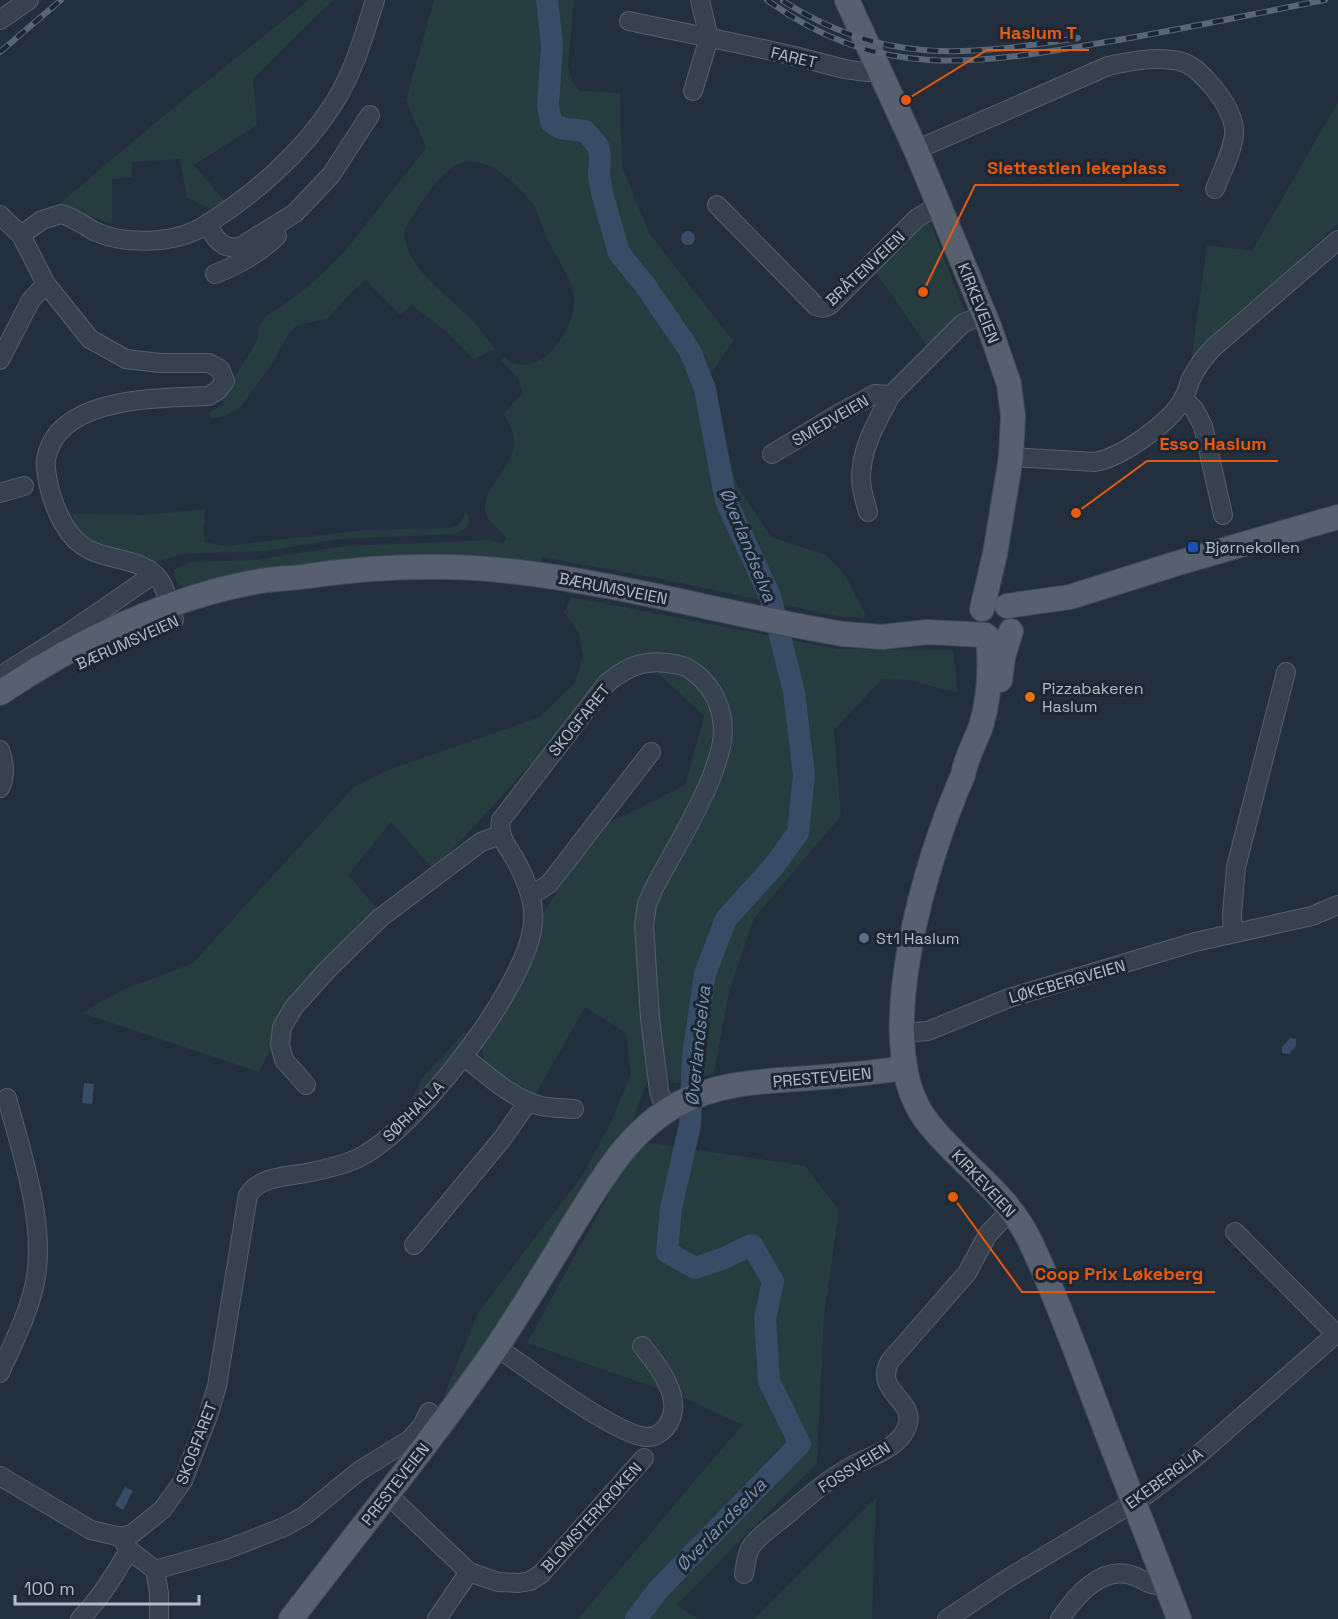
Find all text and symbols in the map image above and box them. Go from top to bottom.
callout: Haslum T [987,14,1089,50]
text: Haslum T [999,21,1077,44]
street label: FARET [769,42,819,73]
callout: Slettestien lekeplass [975,149,1179,185]
text: Slettestien lekeplass [987,156,1167,179]
street label: BRÅTENVEIEN [821,226,909,311]
street label: KIRKEVEIEN [953,260,1004,347]
street label: SMEDVEIEN [788,390,873,451]
callout: Esso Haslum [1147,425,1278,461]
text: Esso Haslum [1159,432,1267,455]
water label: Øverlandselva [715,485,782,606]
place label: Bjørnekollen [1205,537,1300,558]
marker: Bjørnekollen [1186,540,1200,554]
street label: BÆRUMSVEIEN [557,568,669,609]
street label: BÆRUMSVEIEN [72,610,182,675]
place label: Pizzabakeren Haslum [1042,678,1144,717]
street label: SKOGFARET [544,680,615,761]
marker: Pizzabakeren Haslum [1023,690,1037,704]
place label: St1 Haslum [876,928,960,949]
marker: St1 Haslum [857,931,871,945]
street label: LØKEBERGVEIEN [1006,955,1128,1008]
water label: Øverlandselva [680,984,715,1107]
street label: PRESTEVEIEN [772,1063,872,1092]
street label: SØRHALLA [378,1076,449,1147]
street label: KIRKEVEIEN [947,1145,1020,1222]
callout: Coop Prix Løkeberg [1022,1256,1215,1292]
text: Coop Prix Løkeberg [1035,1262,1203,1285]
street label: SKOGFARET [171,1399,222,1488]
street label: FOSSVEIEN [814,1437,894,1498]
street label: PRESTEVEIEN [357,1439,434,1530]
street label: EKEBERGLIA [1121,1443,1207,1514]
street label: BLOMSTERKROKEN [536,1458,646,1577]
water label: Øverlandselva [671,1473,771,1576]
scale bar [15,1568,200,1606]
text: 100 m [24,1577,75,1600]

